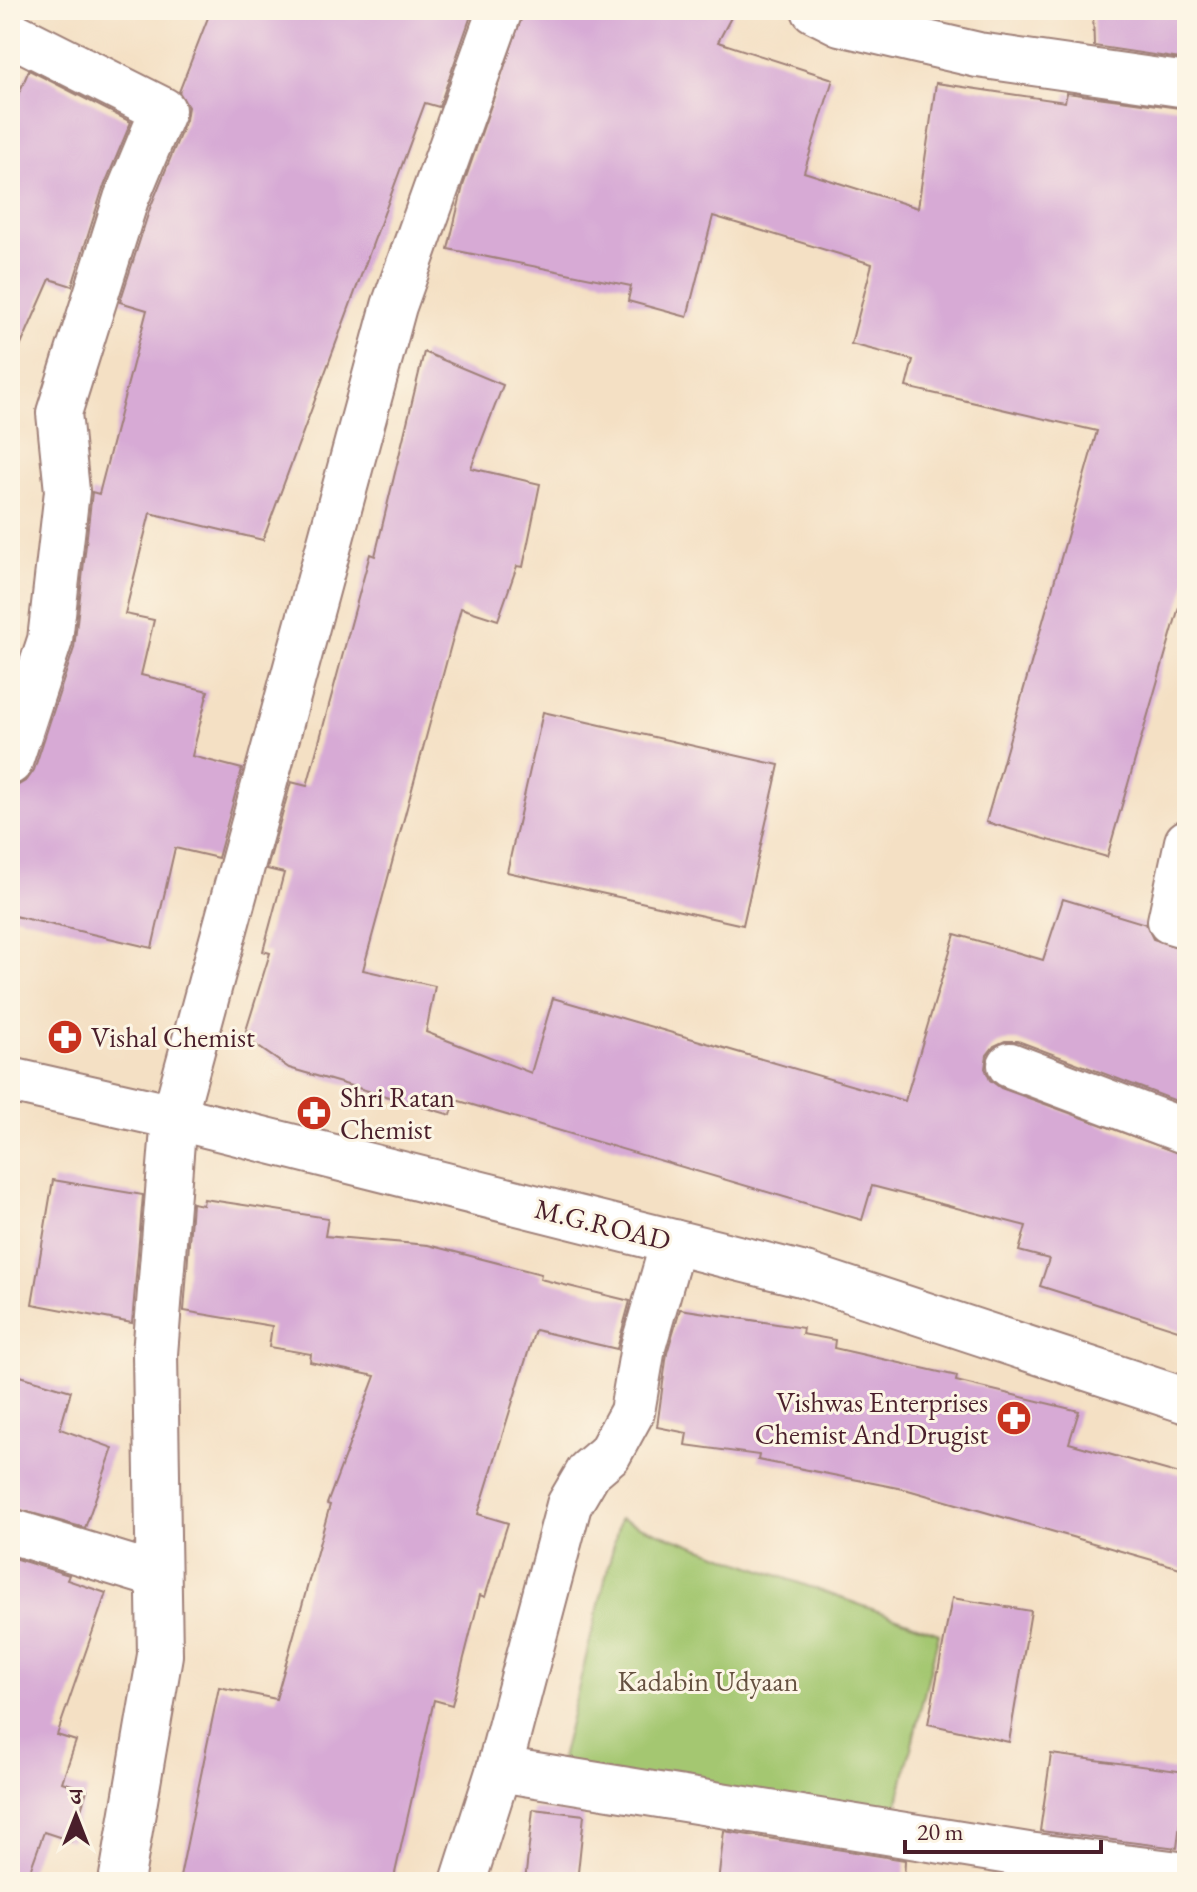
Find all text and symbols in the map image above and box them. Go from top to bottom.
pharmacy icon: Vishal Chemist [46,1018,84,1056]
place label: Vishal Chemist [91,1019,255,1055]
place label: Shri Ratan Chemist [340,1079,455,1147]
pharmacy icon: Shri Ratan Chemist [295,1094,333,1132]
street label: M.G.ROAD [531,1190,675,1258]
place label: Vishwas Enterprises Chemist And Drugist [755,1384,988,1452]
pharmacy icon: Vishwas Enterprises Chemist And Drugist [995,1399,1033,1437]
park label: Kadabin Udyaan [617,1663,799,1699]
north arrow [36,1776,116,1856]
text: उ [68,1782,83,1811]
scale bar [905,1804,1101,1854]
text: 20 m [917,1816,964,1847]

